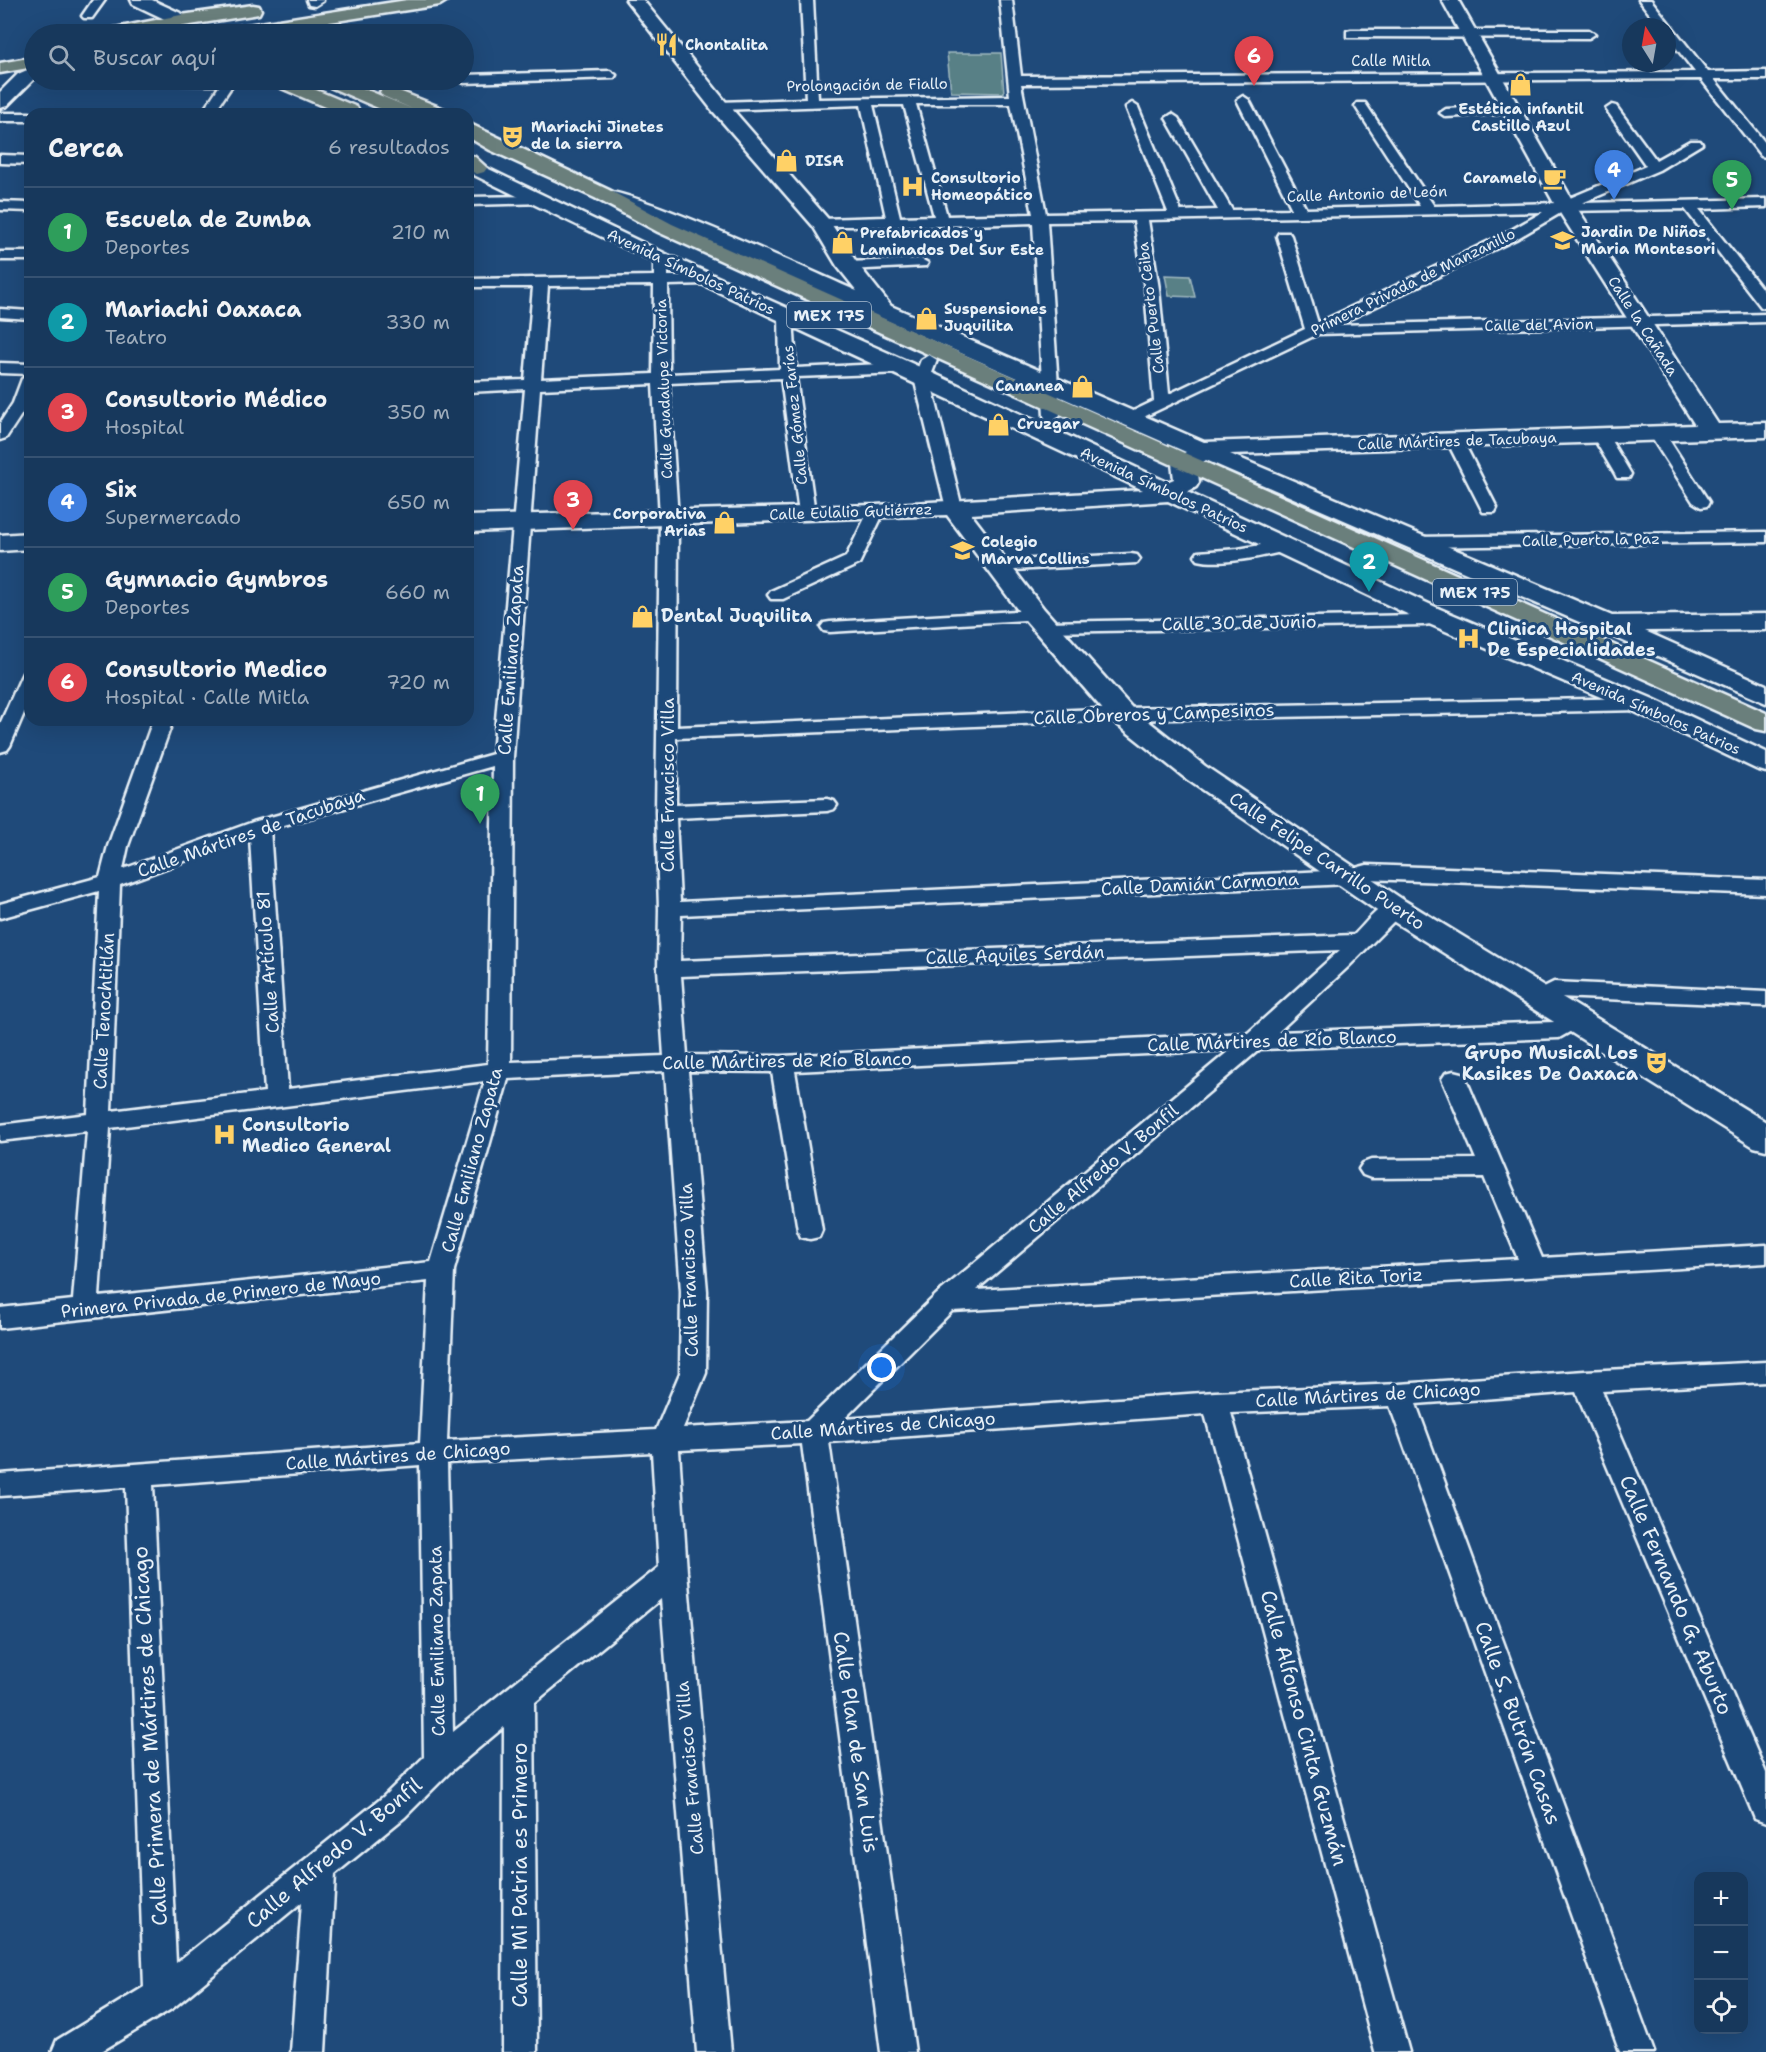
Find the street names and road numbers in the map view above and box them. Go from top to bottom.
street label: Calle Mitla [1351,51,1431,71]
street label: Prolongación de Fiallo [786,74,948,96]
street label: Calle Antonio de León [1287,181,1447,207]
street label: Avenida Símbolos Patrios [604,224,778,320]
street label: Primera Privada de Manzanillo [1307,224,1519,340]
street label: Calle Puerto Ceiba [1133,241,1169,375]
street label: Calle la Cañada [1603,272,1683,380]
street label: Calle Guadalupe Victoria [651,298,677,479]
road number: MEX 175 [787,302,871,328]
street label: Calle del Avion [1484,314,1594,336]
street label: Calle Gómez Farías [778,344,812,486]
street label: Calle Mártires de Tacubaya [1357,428,1558,454]
street label: Avenida Símbolos Patrios [1077,442,1251,538]
street label: Calle Eulalio Gutiérrez [769,499,933,525]
street label: Calle Puerto la Paz [1522,529,1660,551]
street label: Calle Emiliano Zapata [492,564,530,756]
road number: MEX 175 [1433,579,1517,605]
street label: Calle 30 de Junio [1161,610,1317,636]
street label: Avenida Símbolos Patrios [1568,667,1744,759]
street label: Calle Francisco Villa [656,698,680,872]
street label: Calle Obreros y Campesinos [1033,698,1275,730]
street label: Calle Mártires de Tacubaya [134,783,368,883]
street label: Calle Felipe Carrillo Puerto [1224,786,1430,936]
street label: Calle Damián Carmona [1100,867,1300,901]
street label: Calle Artículo 81 [251,890,285,1034]
street label: Calle Tenochtitlán [88,932,120,1090]
street label: Calle Aquiles Serdán [925,940,1105,970]
street label: Calle Mártires de Río Blanco [1147,1025,1397,1057]
street label: Calle Mártires de Río Blanco [662,1047,912,1075]
street label: Calle Emiliano Zapata [436,1065,508,1255]
street label: Calle Alfredo V. Bonfil [1023,1098,1184,1239]
street label: Calle Francisco Villa [674,1182,704,1358]
street label: Calle Rita Toriz [1288,1263,1424,1293]
street label: Primera Privada de Primero de Mayo [60,1266,382,1324]
street label: Calle Mártires de Chicago [1255,1377,1481,1413]
street label: Calle Mártires de Chicago [770,1406,996,1446]
street label: Calle Mártires de Chicago [285,1436,511,1476]
street label: Calle Fernando G. Aburto [1613,1471,1739,1719]
street label: Calle Primera de Mártires de Chicago [126,1545,174,1927]
street label: Calle Emiliano Zapata [423,1545,451,1737]
street label: Calle Alfonso Cinta Guzmán [1254,1587,1354,1869]
street label: Calle S. Butrón Casas [1468,1617,1568,1829]
street label: Calle Plan de San Luis [827,1629,885,1855]
street label: Calle Francisco Villa [670,1680,710,1856]
street label: Calle Mi Patria es Primero [506,1742,534,2008]
street label: Calle Alfredo V. Bonfil [240,1771,428,1935]

